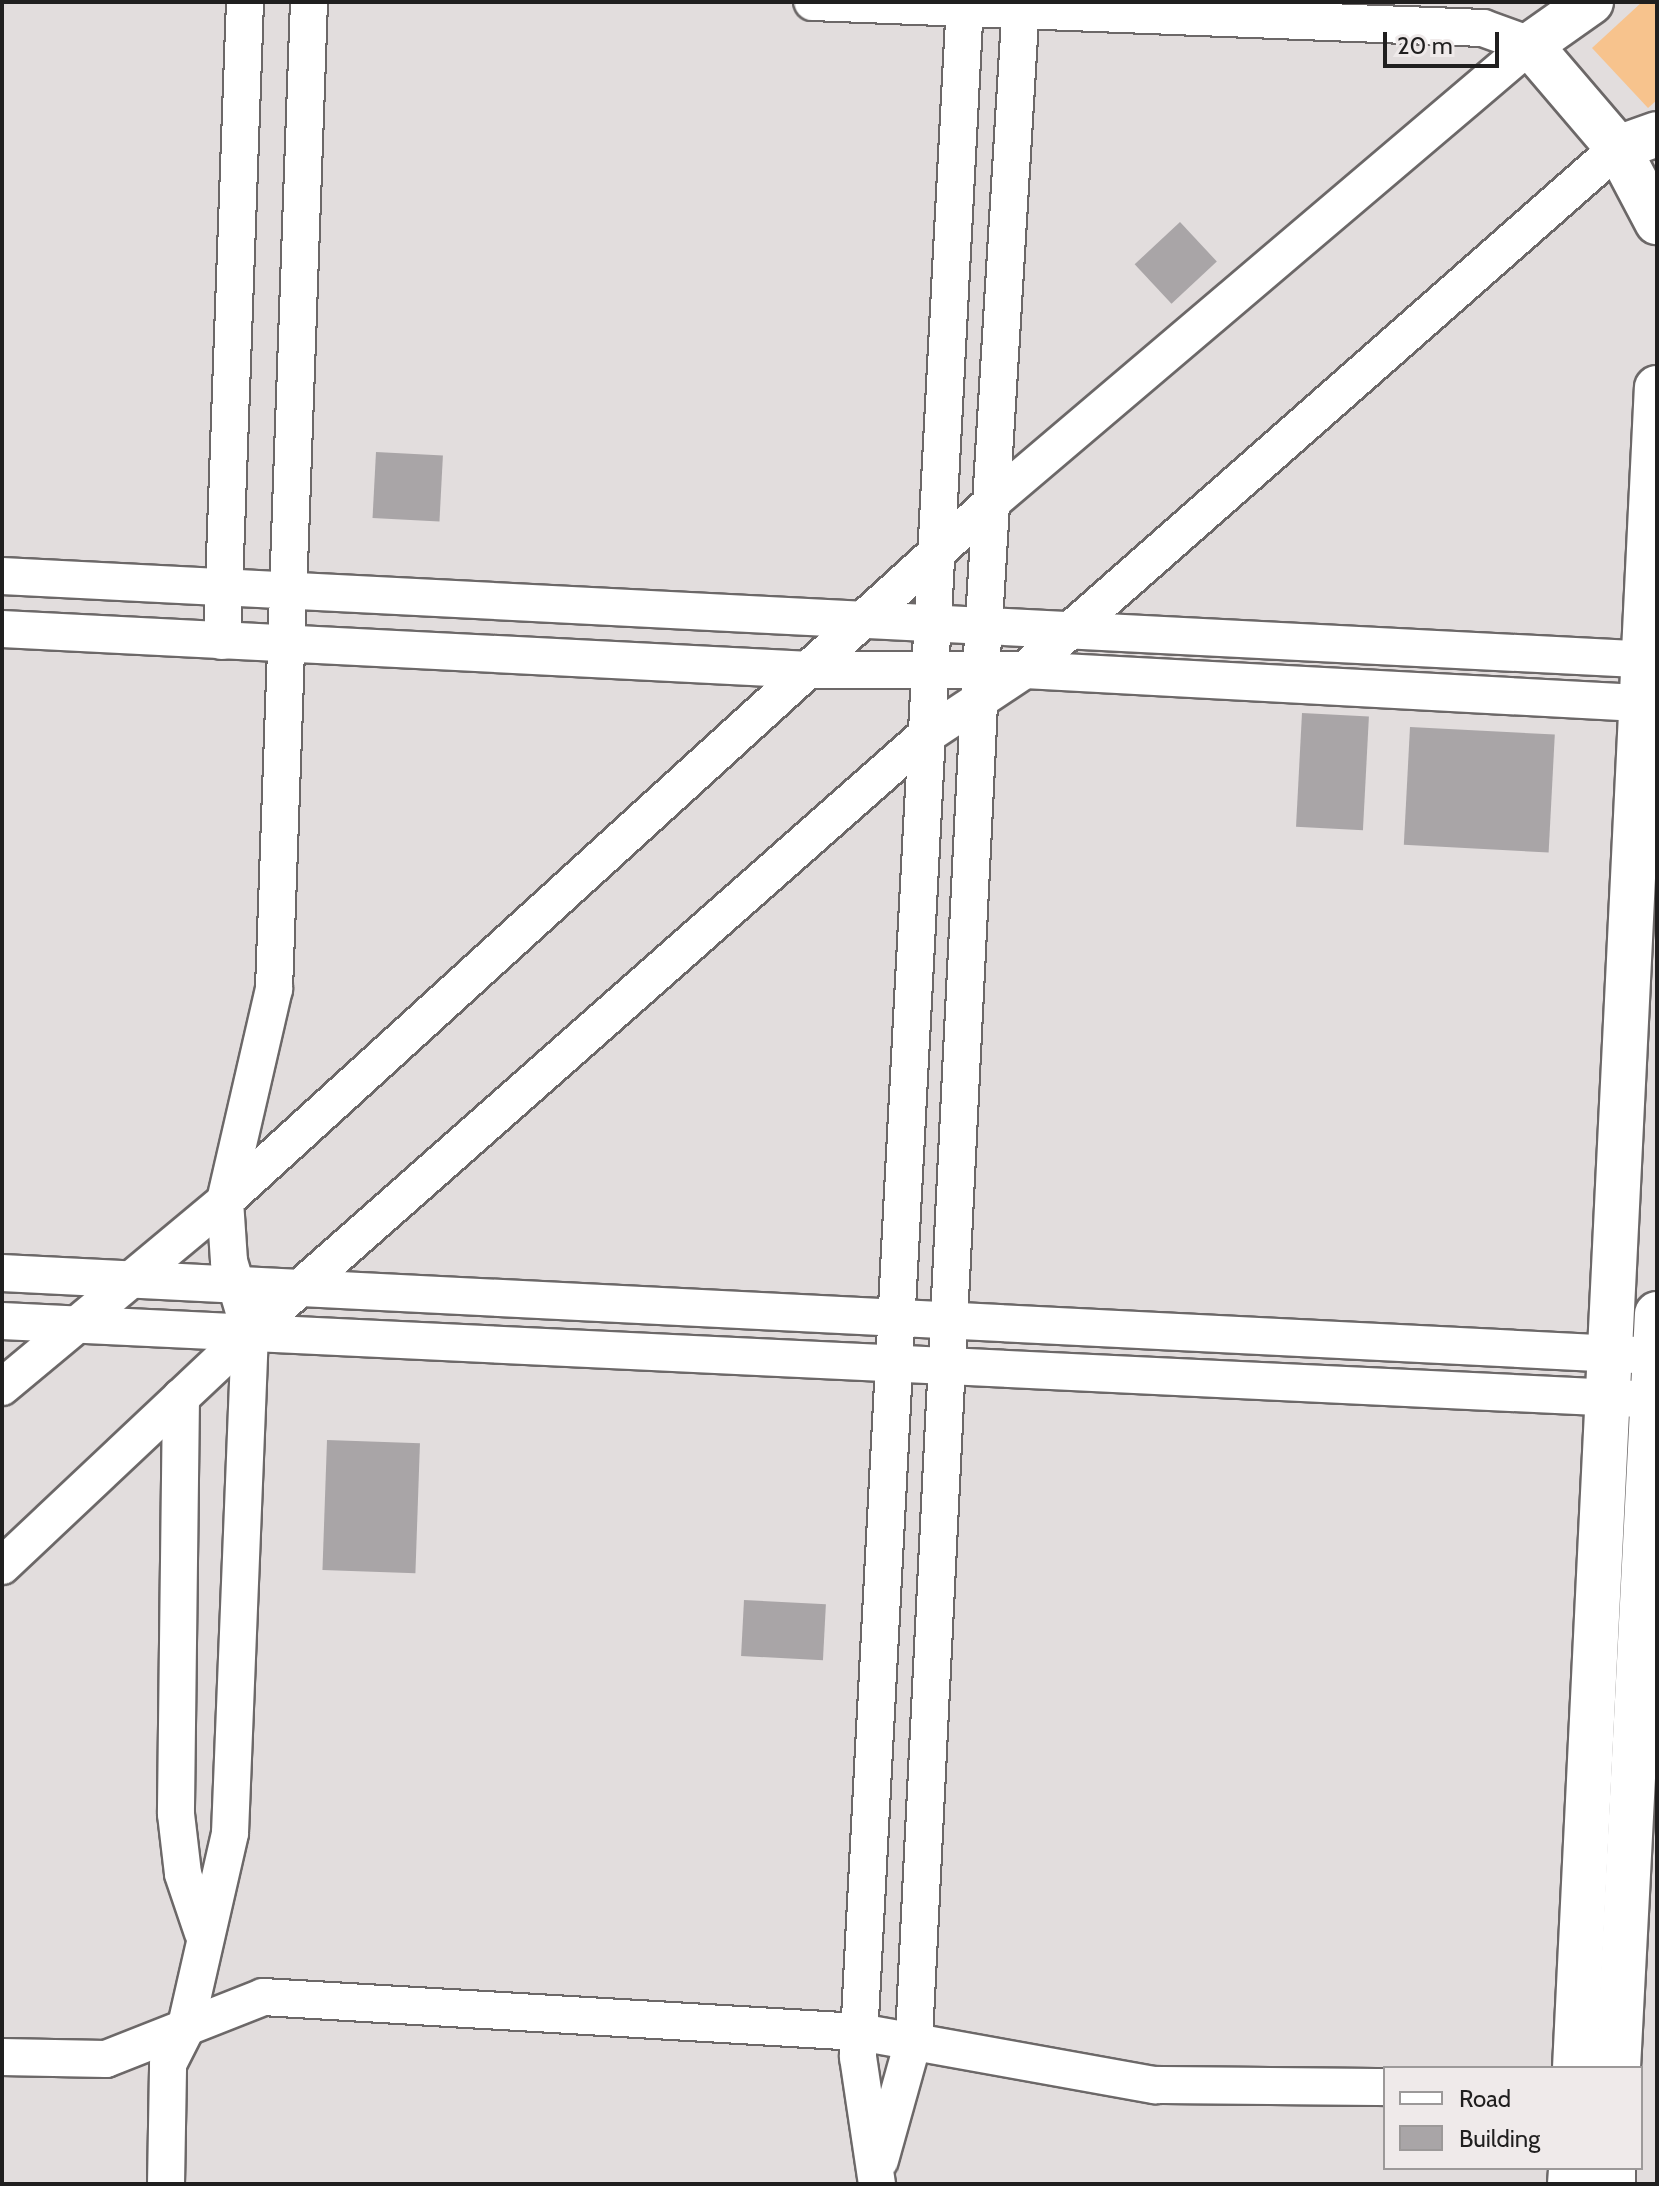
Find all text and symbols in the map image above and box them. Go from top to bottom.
scale bar [1387,16,1503,66]
text: 20 m [1397,31,1453,60]
legend [1383,2066,1643,2170]
text: Road [1459,2084,1511,2113]
text: Building [1459,2124,1540,2153]

